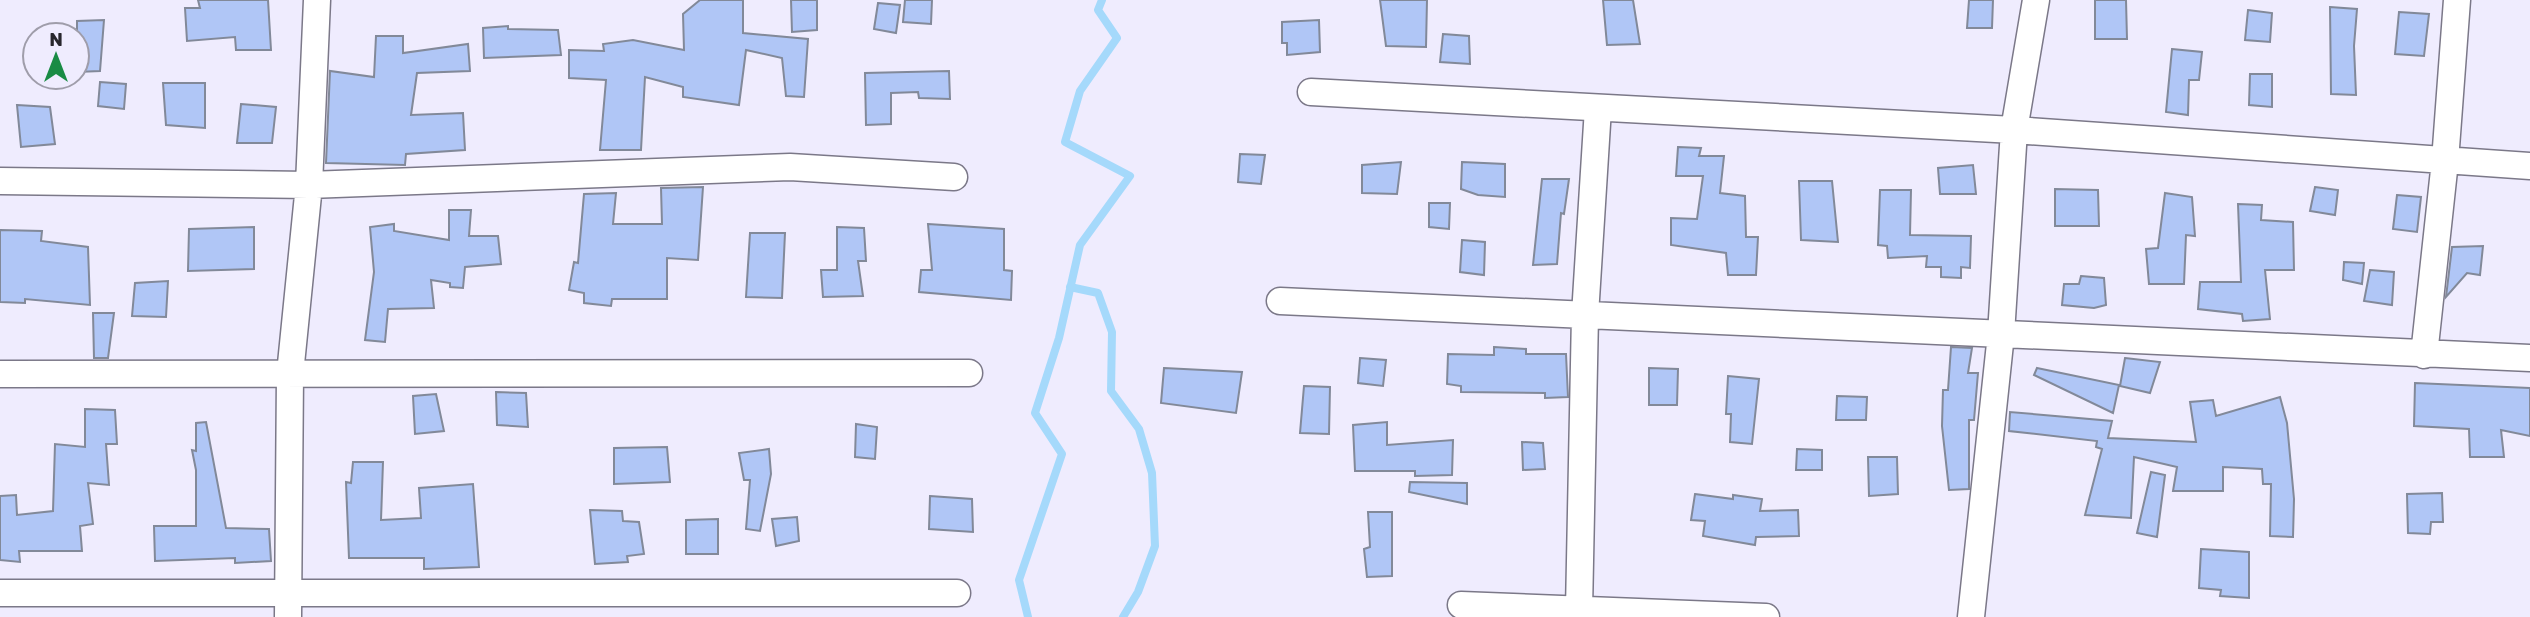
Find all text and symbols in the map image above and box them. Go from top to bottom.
north arrow [21,21,91,91]
text: N [49,28,63,51]

